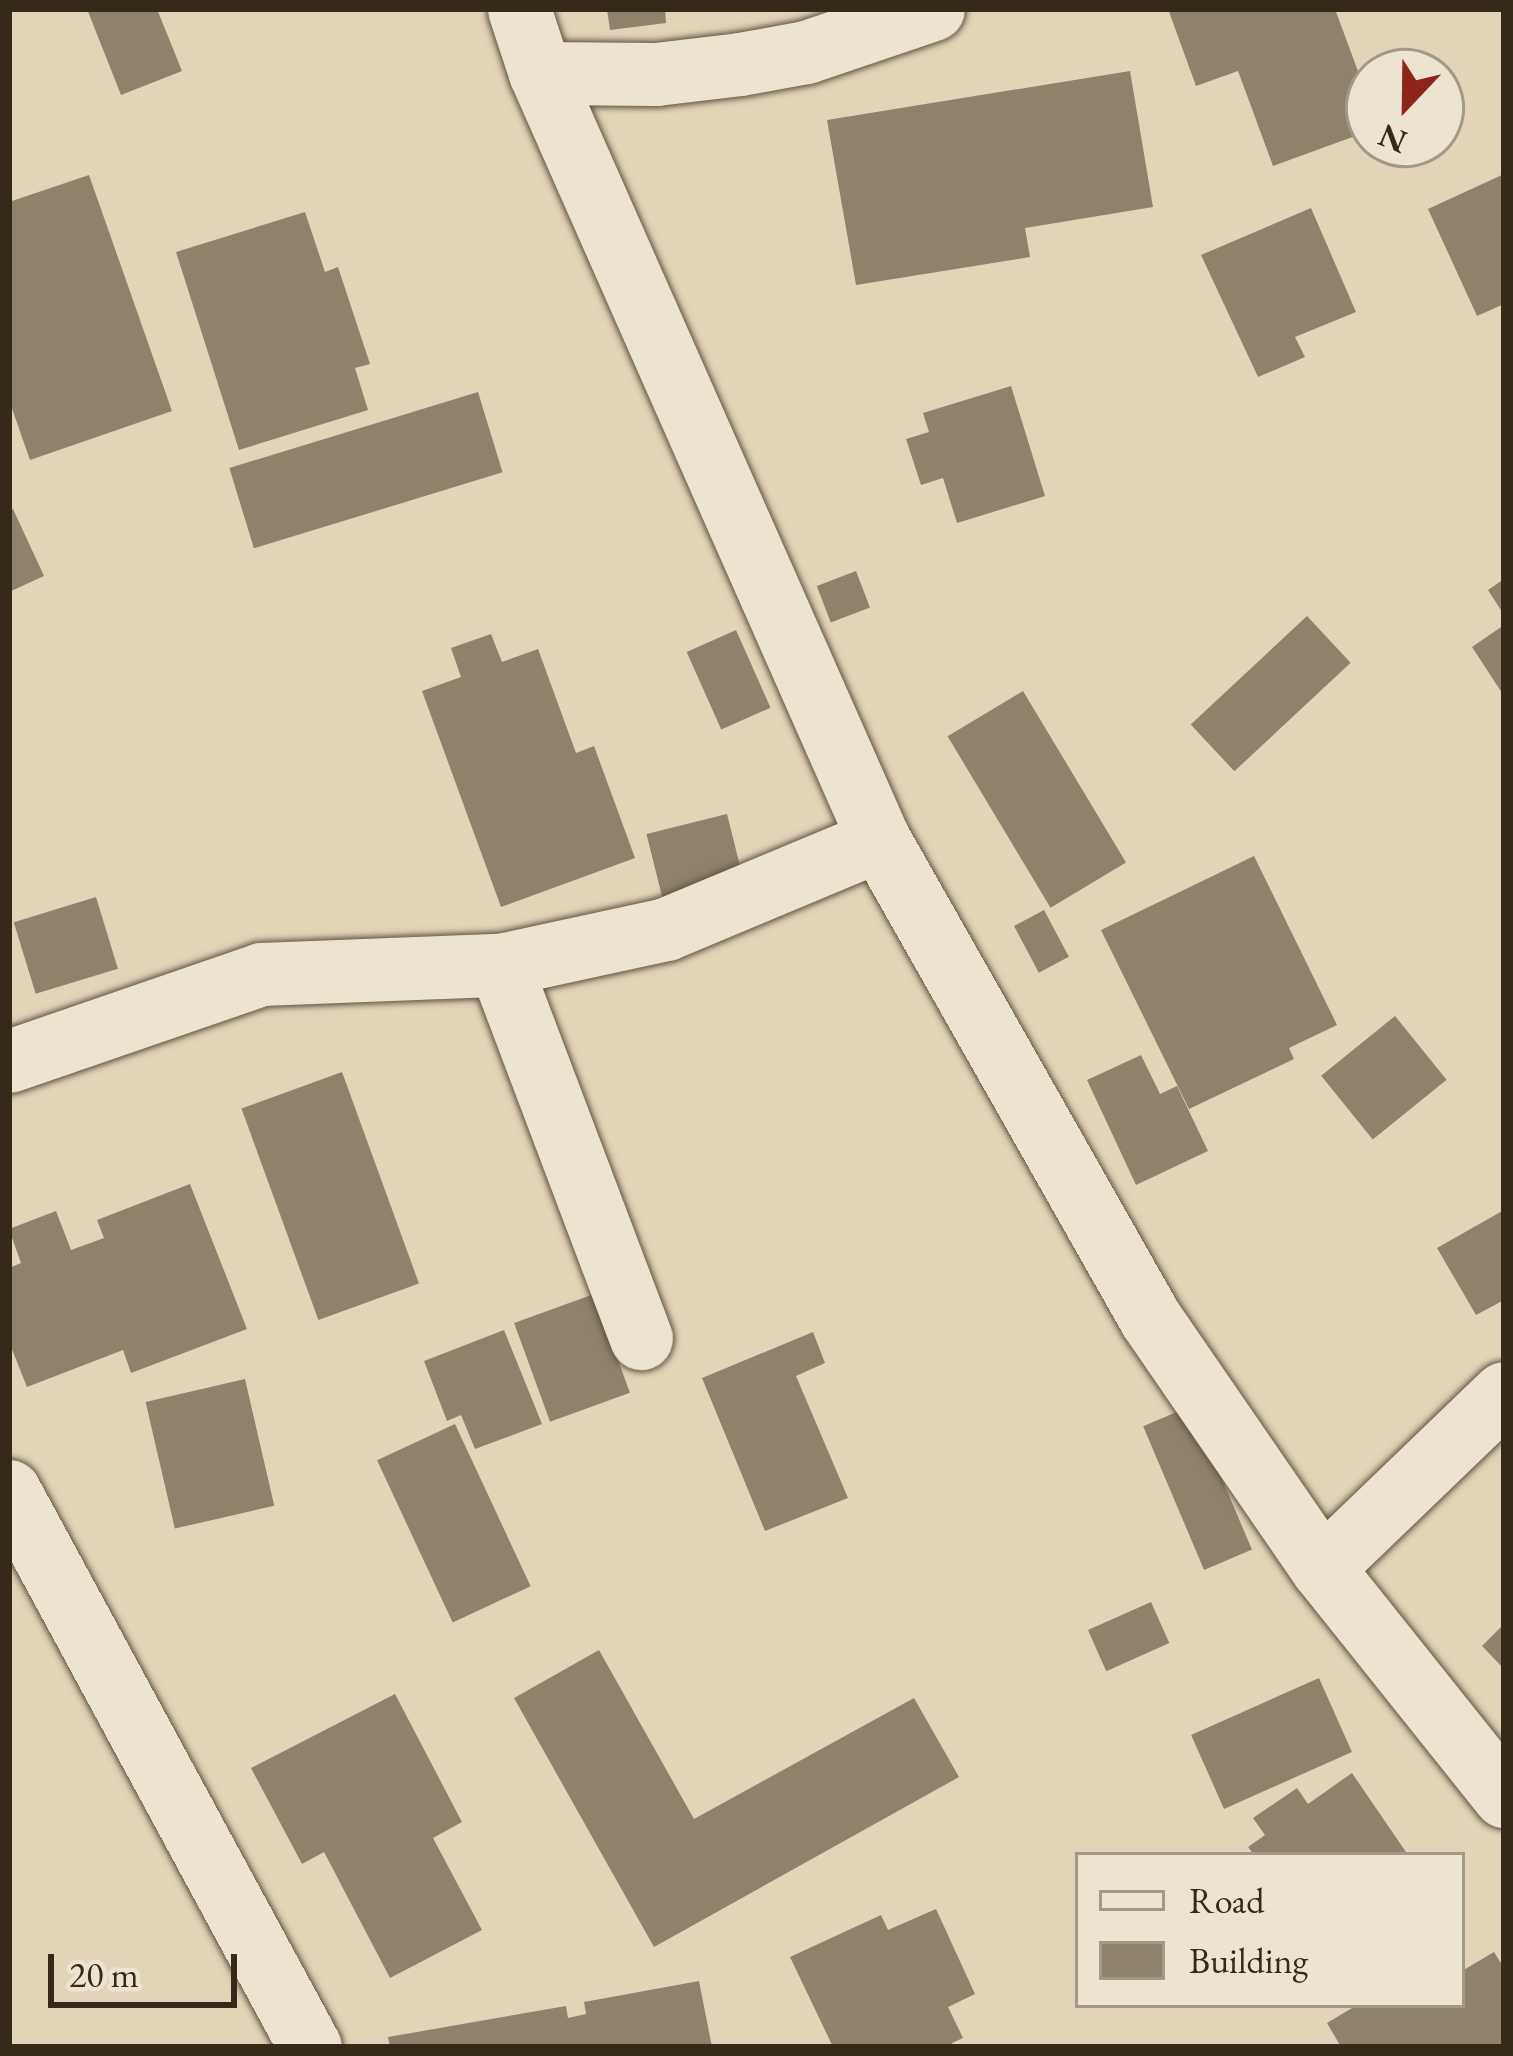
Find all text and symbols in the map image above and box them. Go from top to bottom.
north arrow [1345,48,1465,168]
text: N [1372,114,1413,164]
legend [1075,1852,1465,2008]
text: Road [1189,1877,1264,1924]
scale bar [54,1930,243,2004]
text: Building [1189,1937,1308,1984]
text: 20 m [69,1951,139,1998]

